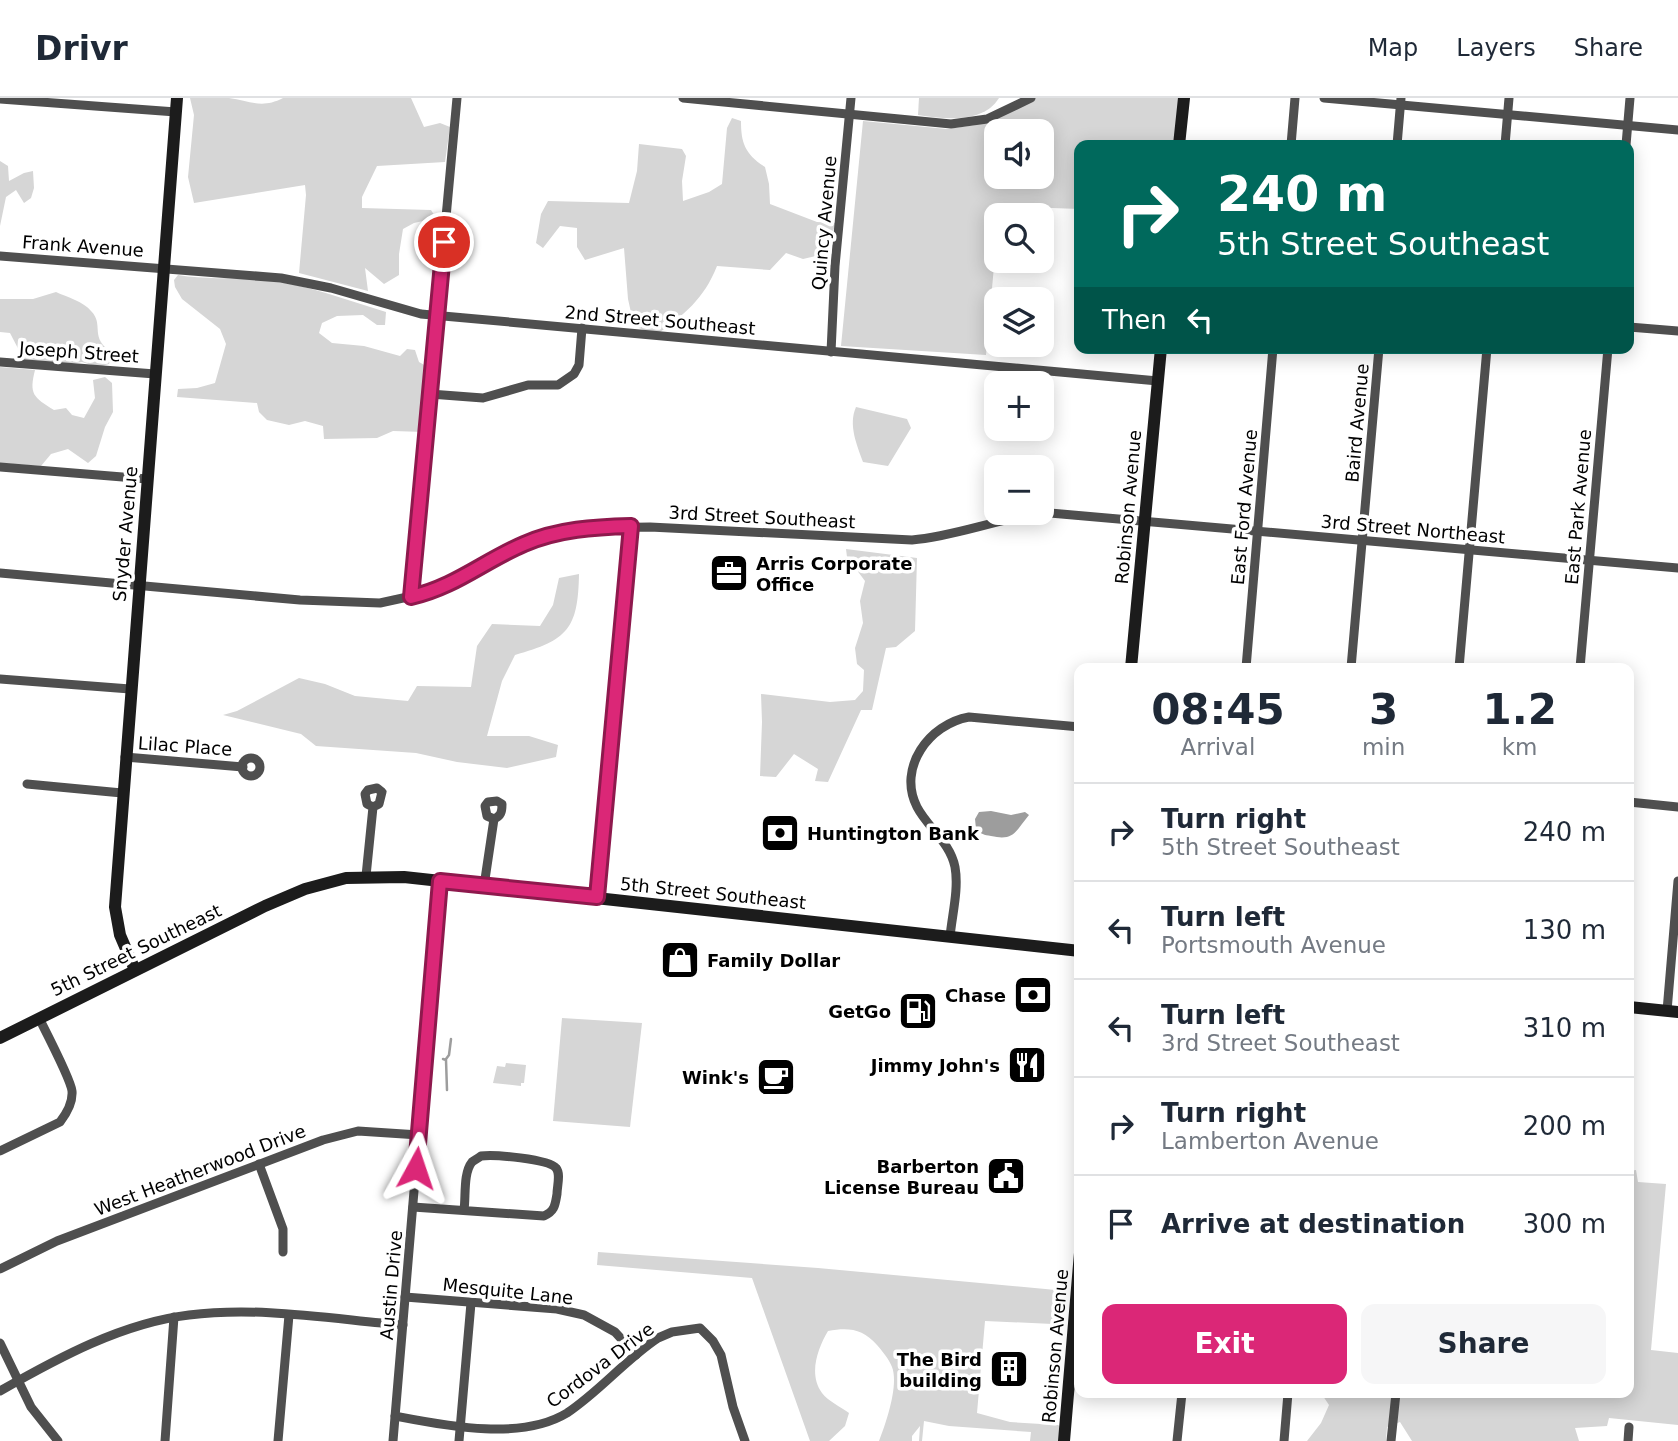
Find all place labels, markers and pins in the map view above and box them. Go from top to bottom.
pin [414,212,474,272]
office icon: Arris Corporate Office [708,552,750,594]
place label: Arris Corporate Office [756,553,912,595]
bank icon: Huntington Bank [759,812,801,854]
place label: Huntington Bank [807,823,980,844]
shop icon: Family Dollar [659,939,701,981]
place label: Family Dollar [707,950,840,971]
bank icon: Chase [1012,974,1054,1016]
place label: Chase [945,985,1006,1006]
fuel station icon: GetGo [897,990,939,1032]
place label: GetGo [828,1001,891,1022]
restaurant icon: Jimmy John's [1006,1044,1048,1086]
place label: Jimmy John's [869,1055,1000,1076]
cafe icon: Wink's [755,1056,797,1098]
place label: Wink's [682,1067,749,1088]
public building icon: Barberton License Bureau [985,1155,1027,1197]
place label: Barberton License Bureau [824,1156,979,1198]
building icon: The Bird building [988,1348,1030,1390]
place label: The Bird building [897,1349,982,1391]

